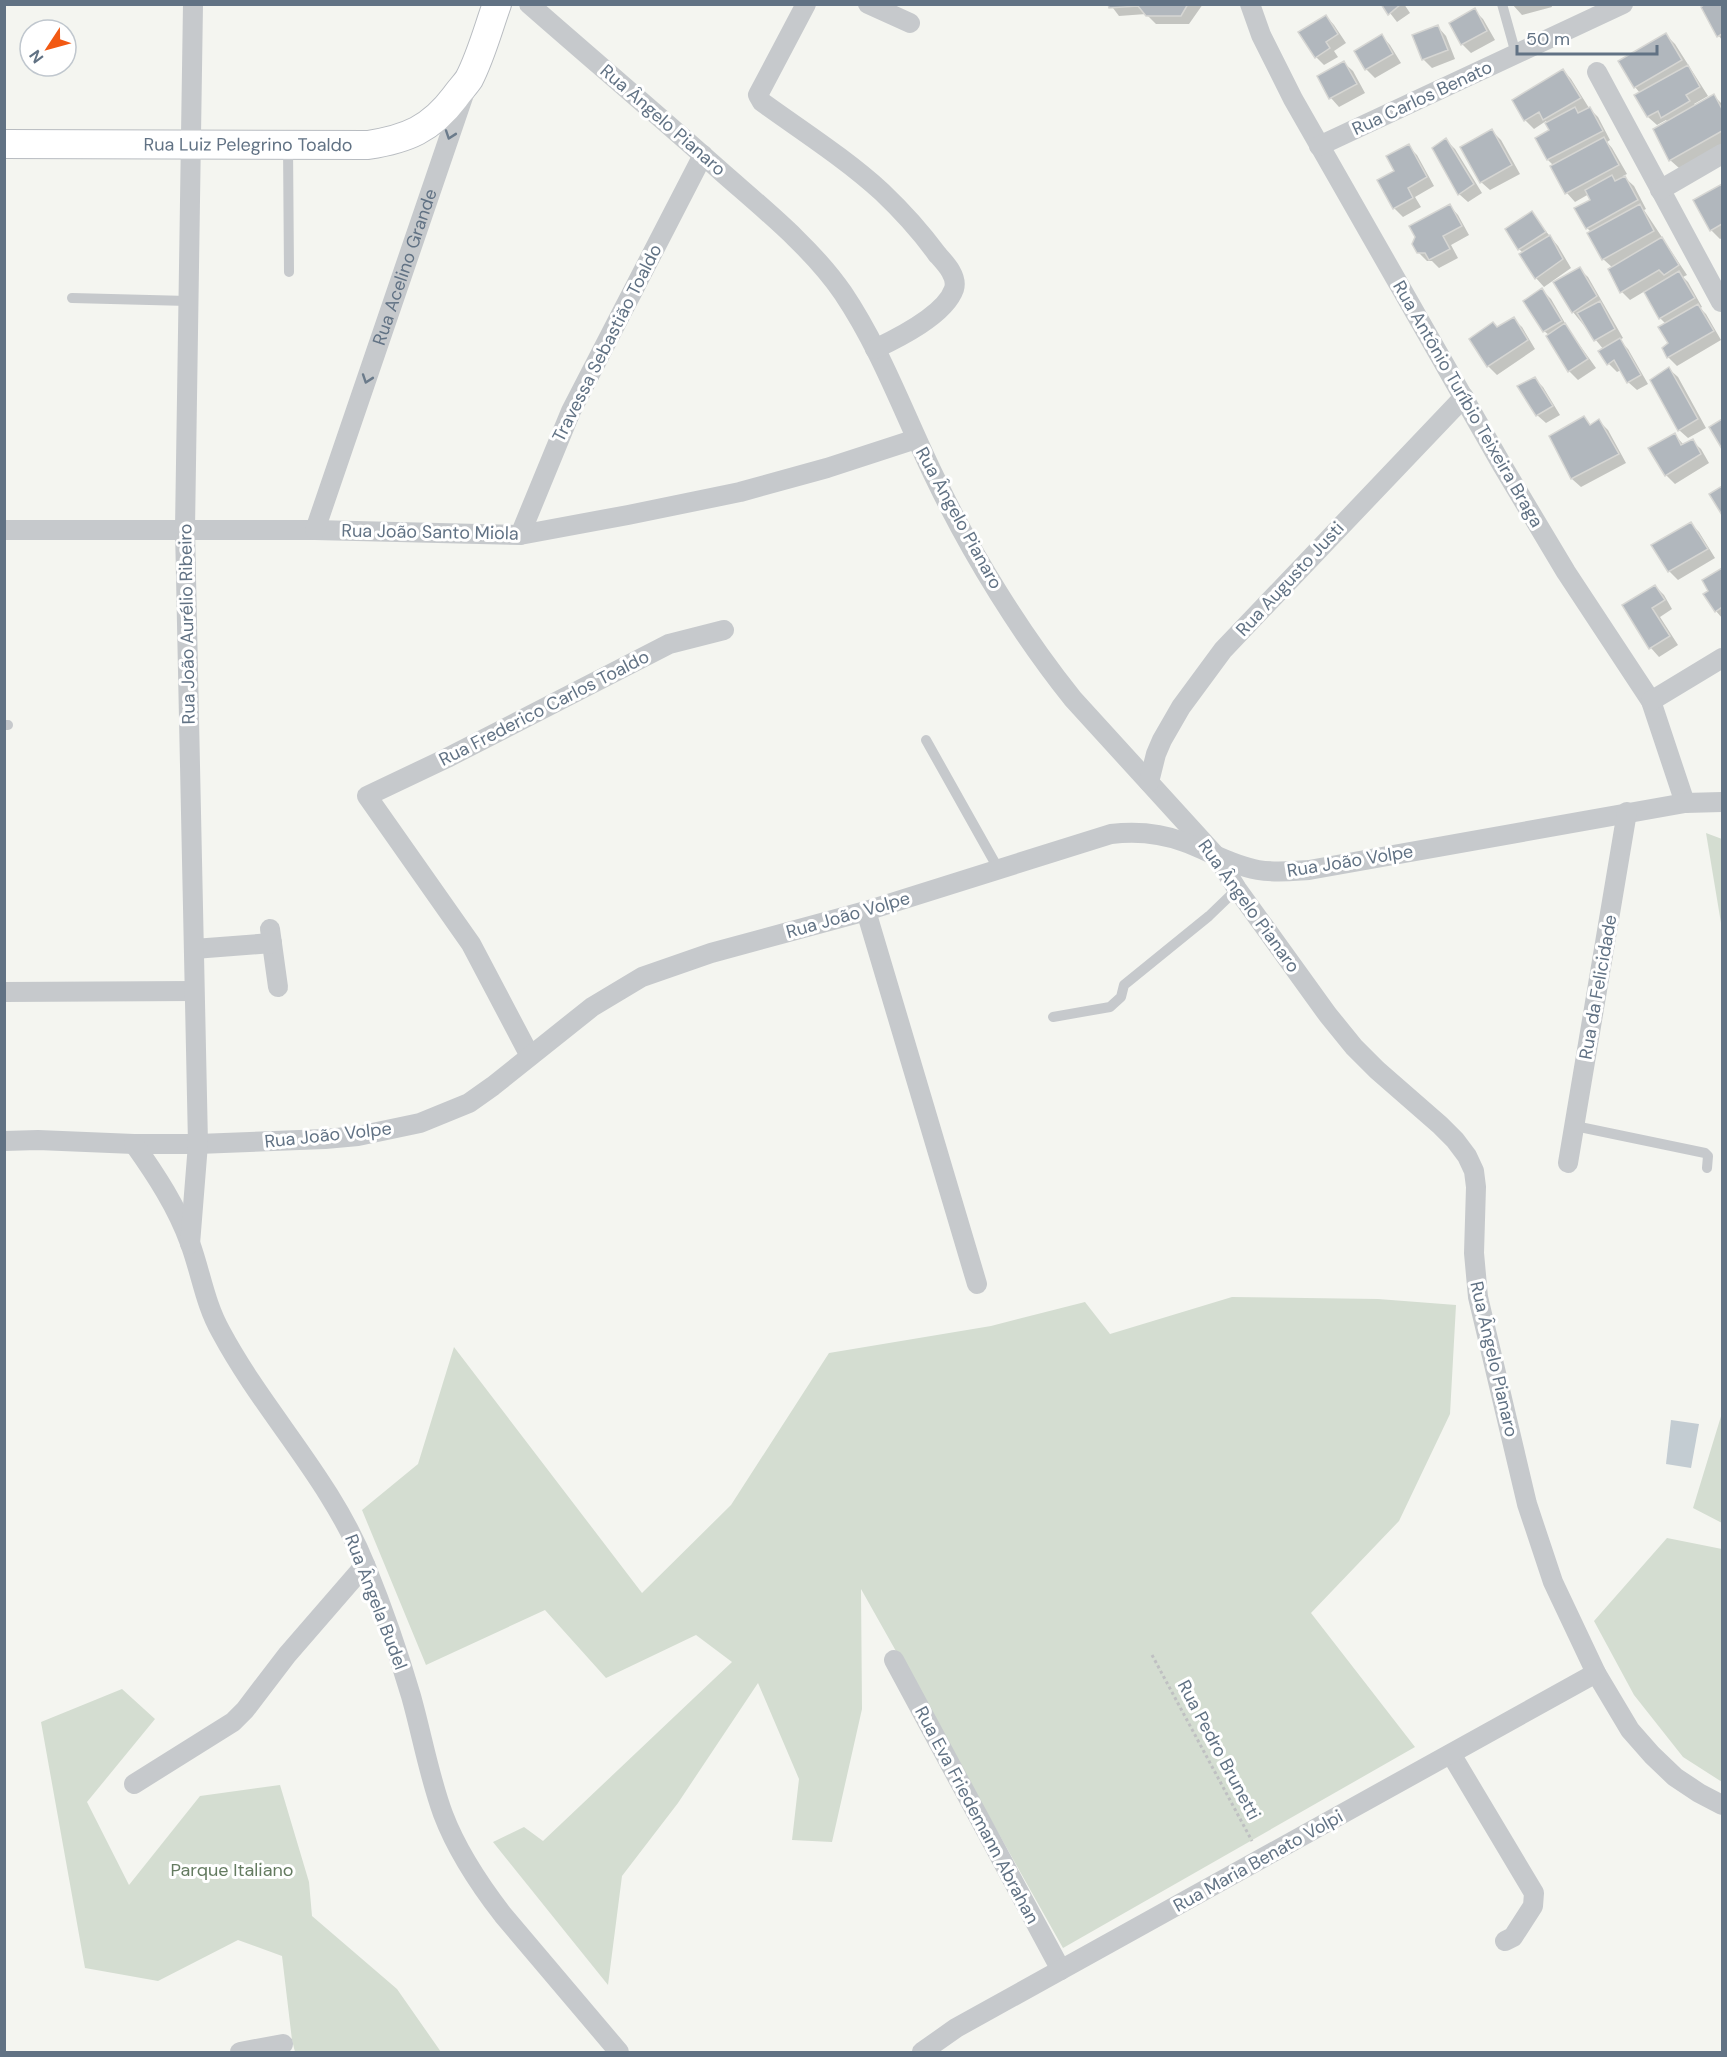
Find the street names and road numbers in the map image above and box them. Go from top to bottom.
street label: Rua Carlos Benato [1348,55,1496,141]
street label: Rua Ângelo Pianaro [595,59,731,181]
street label: Rua Luiz Pelegrino Toaldo [143,132,353,157]
street label: Rua Acelino Grande [367,186,443,348]
street label: Travessa Sebastião Toaldo [547,240,667,446]
street label: Rua Antônio Turíbio Teixeira Braga [1387,276,1549,532]
street label: Rua Ângelo Pianaro [910,443,1008,593]
street label: Rua Augusto Justi [1231,517,1349,641]
street label: Rua João Santo Miola [341,518,519,546]
street label: Rua João Aurélio Ribeiro [173,523,201,725]
street label: Rua Frederico Carlos Toaldo [435,644,653,772]
street label: Rua Ângelo Pianaro [1193,835,1305,977]
street label: Rua João Volpe [1285,839,1415,883]
street label: Rua João Volpe [783,886,913,944]
street label: Rua da Felicidade [1573,913,1623,1061]
street label: Rua João Volpe [263,1116,393,1154]
street label: Rua Ângelo Pianaro [1464,1279,1524,1439]
street label: Rua Ângela Budel [339,1531,413,1673]
street label: Rua Pedro Brunetti [1172,1676,1266,1824]
street label: Rua Eva Friedemann Abrahan [909,1702,1045,1928]
street label: Rua Maria Benato Volpi [1169,1804,1347,1918]

